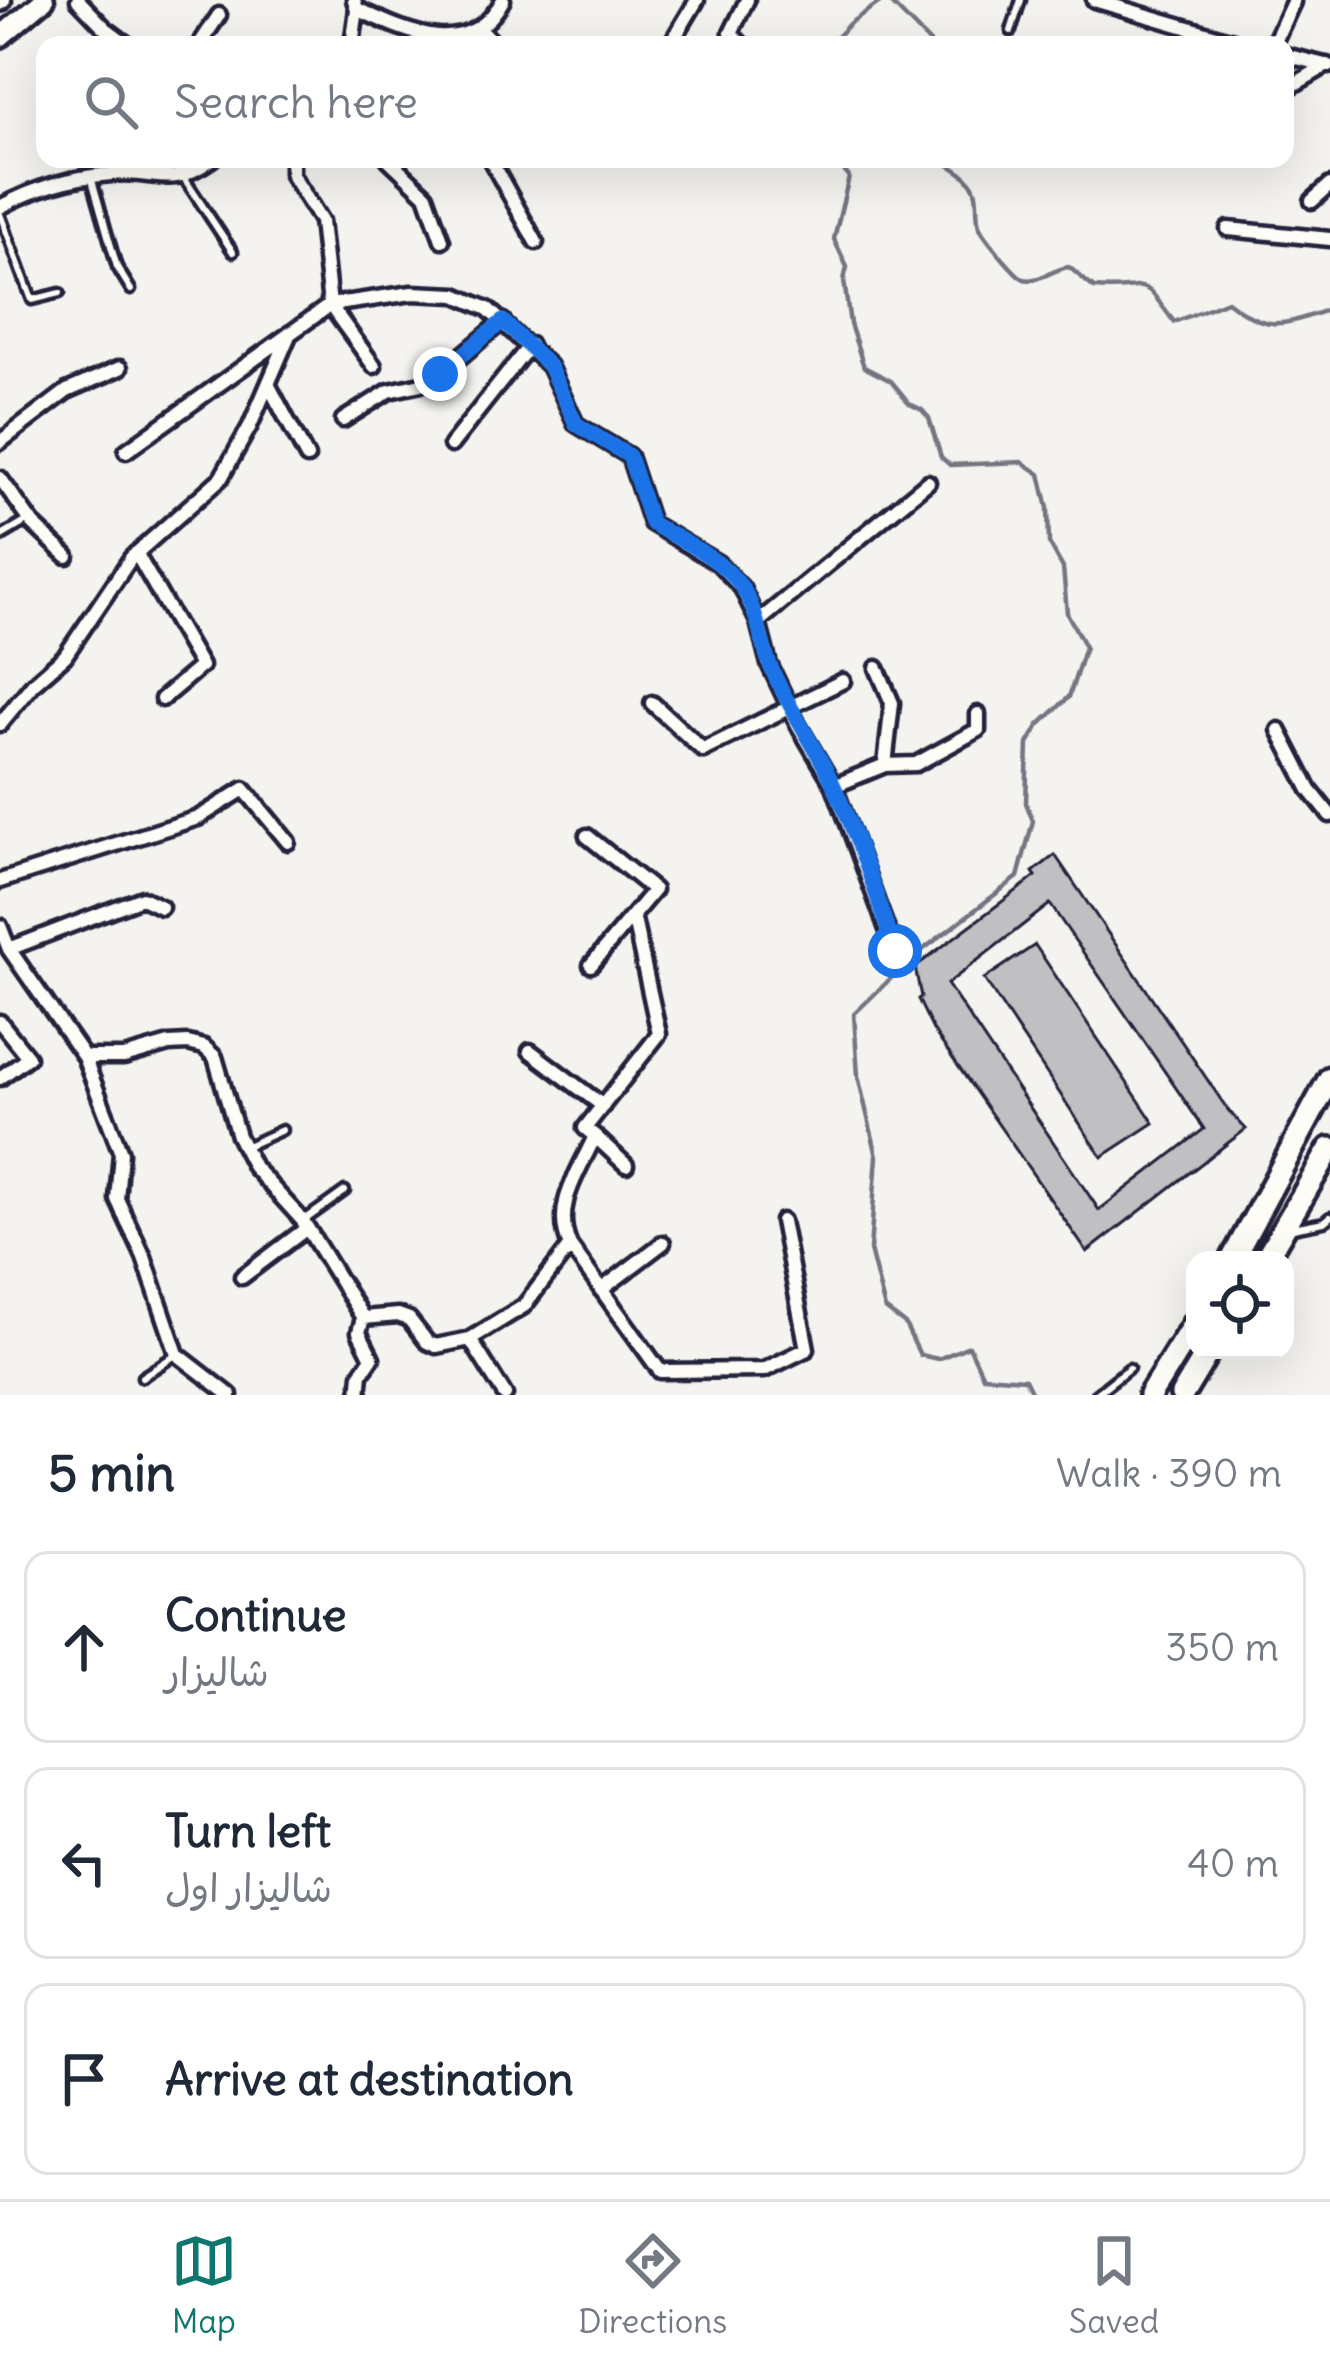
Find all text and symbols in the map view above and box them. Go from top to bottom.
search box [36,36,1294,168]
icon: search [78,69,144,135]
text: Search here [174,74,418,130]
route end [413,347,467,401]
route start [868,924,922,978]
map controls [1186,1251,1294,1359]
button: locate [1186,1251,1294,1359]
text: 5 min [48,1441,175,1505]
text: Walk · 390 m [1056,1449,1282,1498]
text: Continue [165,1587,347,1643]
icon: ahead [51,1614,117,1680]
text: 350 m [1165,1623,1279,1672]
text: شالیزار [165,1648,269,1697]
text: Turn left [165,1803,331,1859]
icon: left [51,1830,117,1896]
text: 40 m [1187,1839,1279,1888]
text: شالیزار اول [165,1864,332,1913]
icon: arrive [51,2046,117,2112]
text: Arrive at destination [165,2051,574,2107]
tab: Map [171,2228,237,2342]
tab: Directions [578,2228,727,2342]
tab: Saved [1069,2228,1159,2342]

